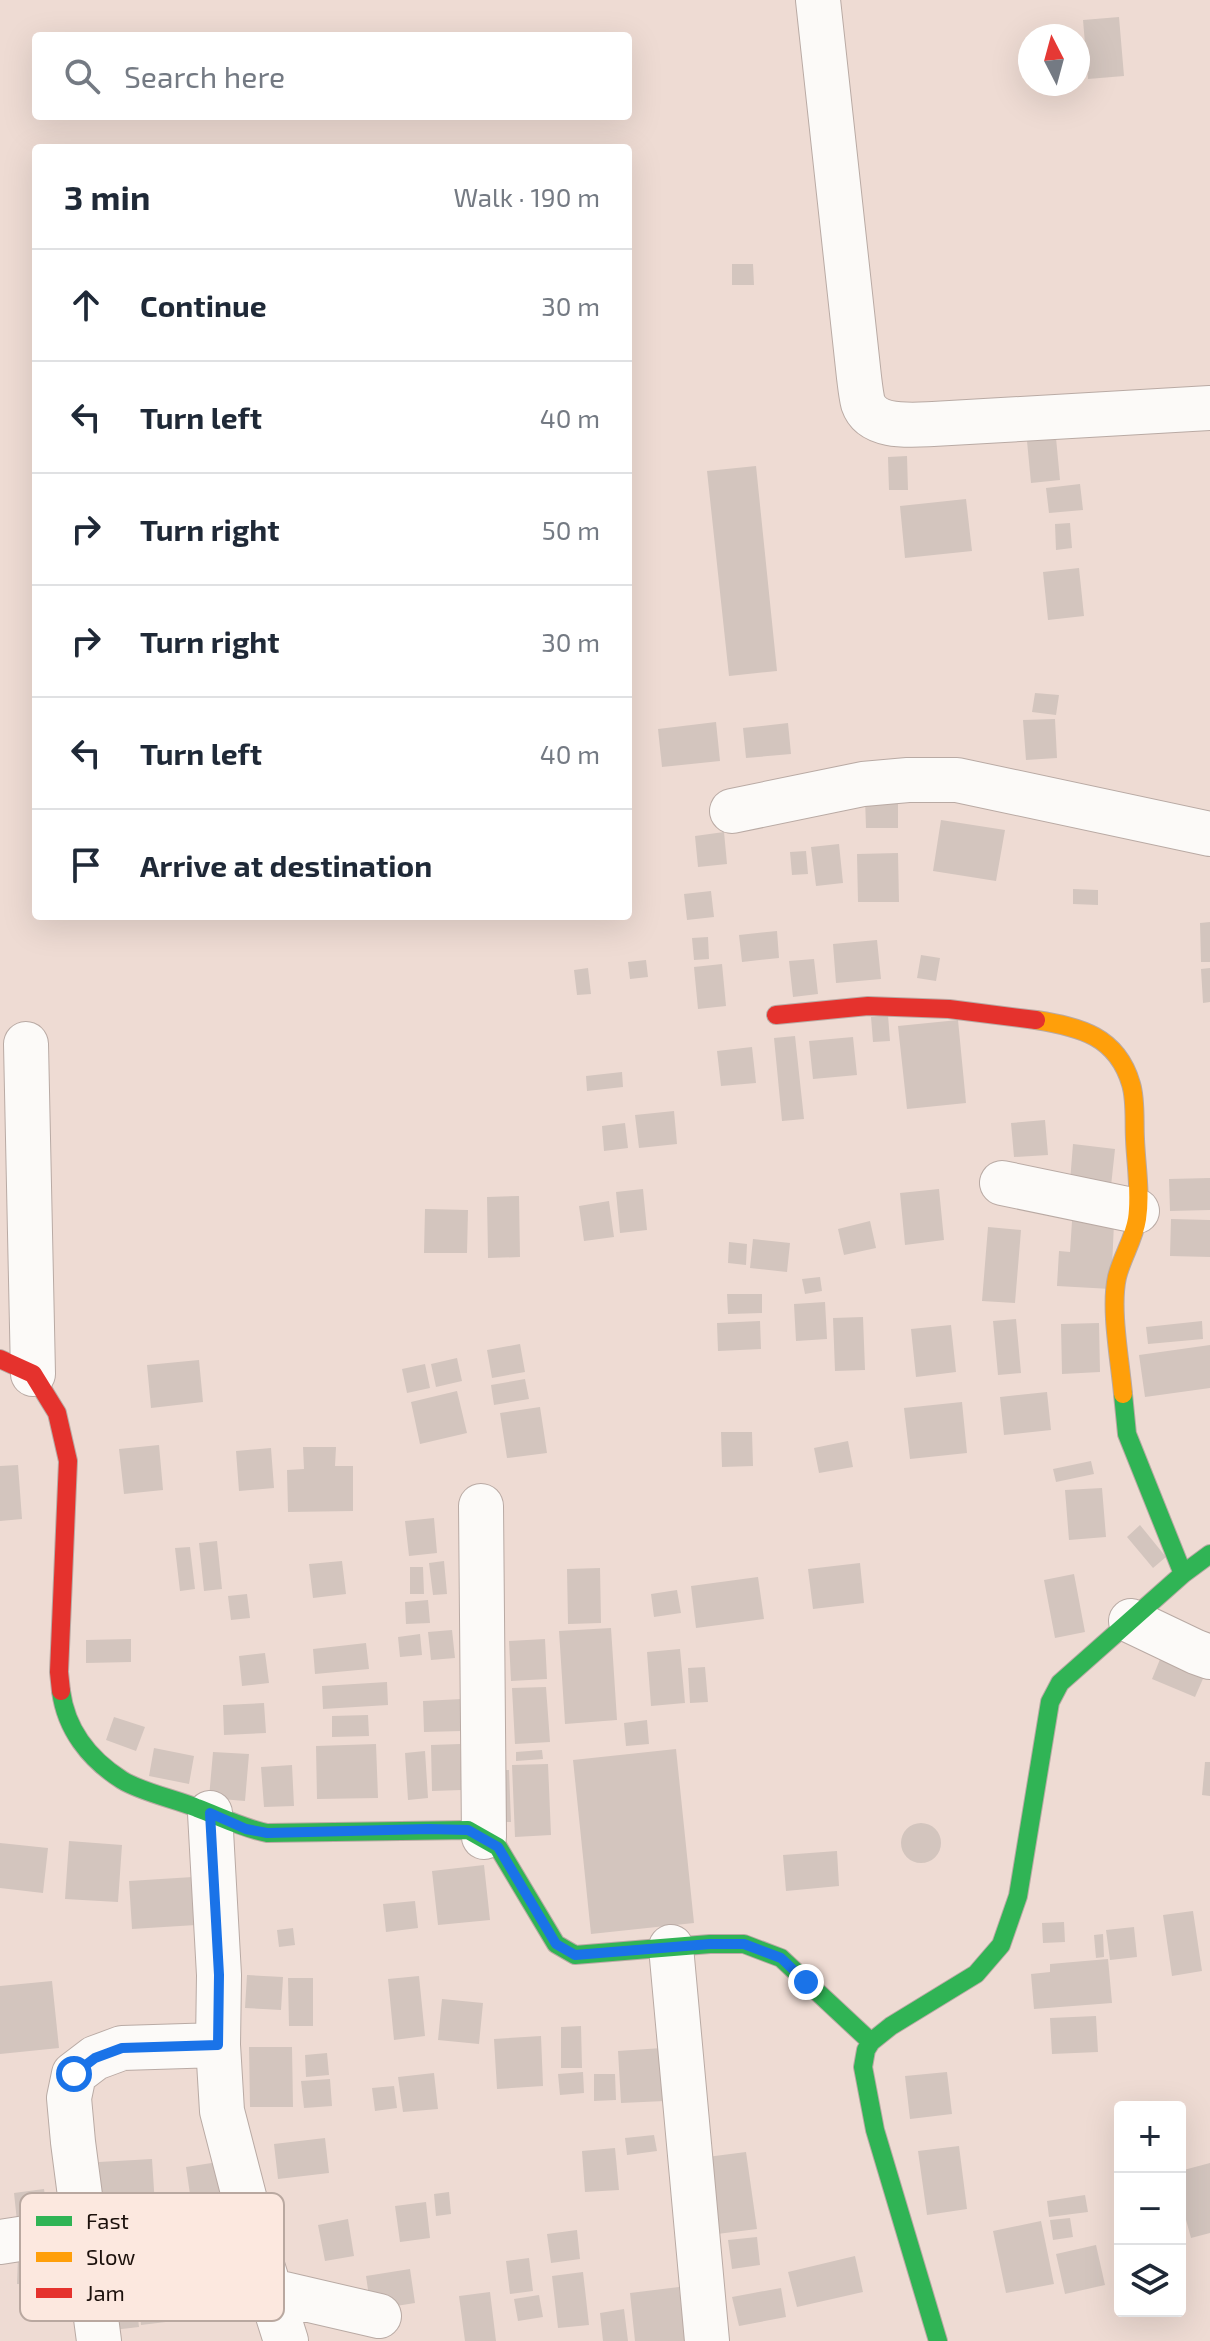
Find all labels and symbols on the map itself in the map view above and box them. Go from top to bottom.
north arrow [1018,24,1090,96]
route end [788,1964,824,2000]
route start [56,2056,92,2092]
legend [20,2193,284,2321]
text: Fast [86,2207,129,2233]
text: Slow [86,2243,135,2269]
text: Jam [86,2279,125,2305]

